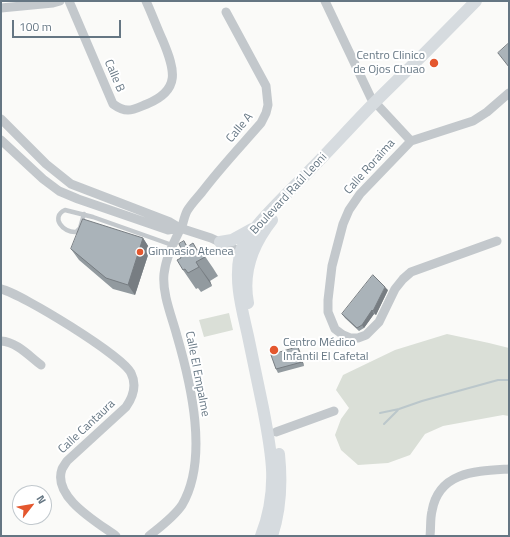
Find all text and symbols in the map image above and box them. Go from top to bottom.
scale bar [14,12,123,38]
text: 100 m [19,17,52,36]
place label: Centro Clinico de Ojos Chuao [353,49,425,77]
street label: Calle B [101,57,127,95]
marker: Centro Clinico de Ojos Chuao [428,57,440,69]
street label: Calle A [224,110,256,146]
street label: Calle Roraima [341,136,399,198]
street label: Boulevard Raúl Leoni [248,150,330,238]
place label: Gimnasio Atenea [148,245,233,259]
marker: Gimnasio Atenea [135,247,145,257]
street label: Calle El Empalme [182,330,212,418]
place label: Centro Médico Infantil El Cafetal [283,336,369,364]
marker: Centro Médico Infantil El Cafetal [268,344,280,356]
street label: Calle Cantaura [56,397,118,457]
north arrow [12,485,52,525]
text: N [33,492,50,507]

